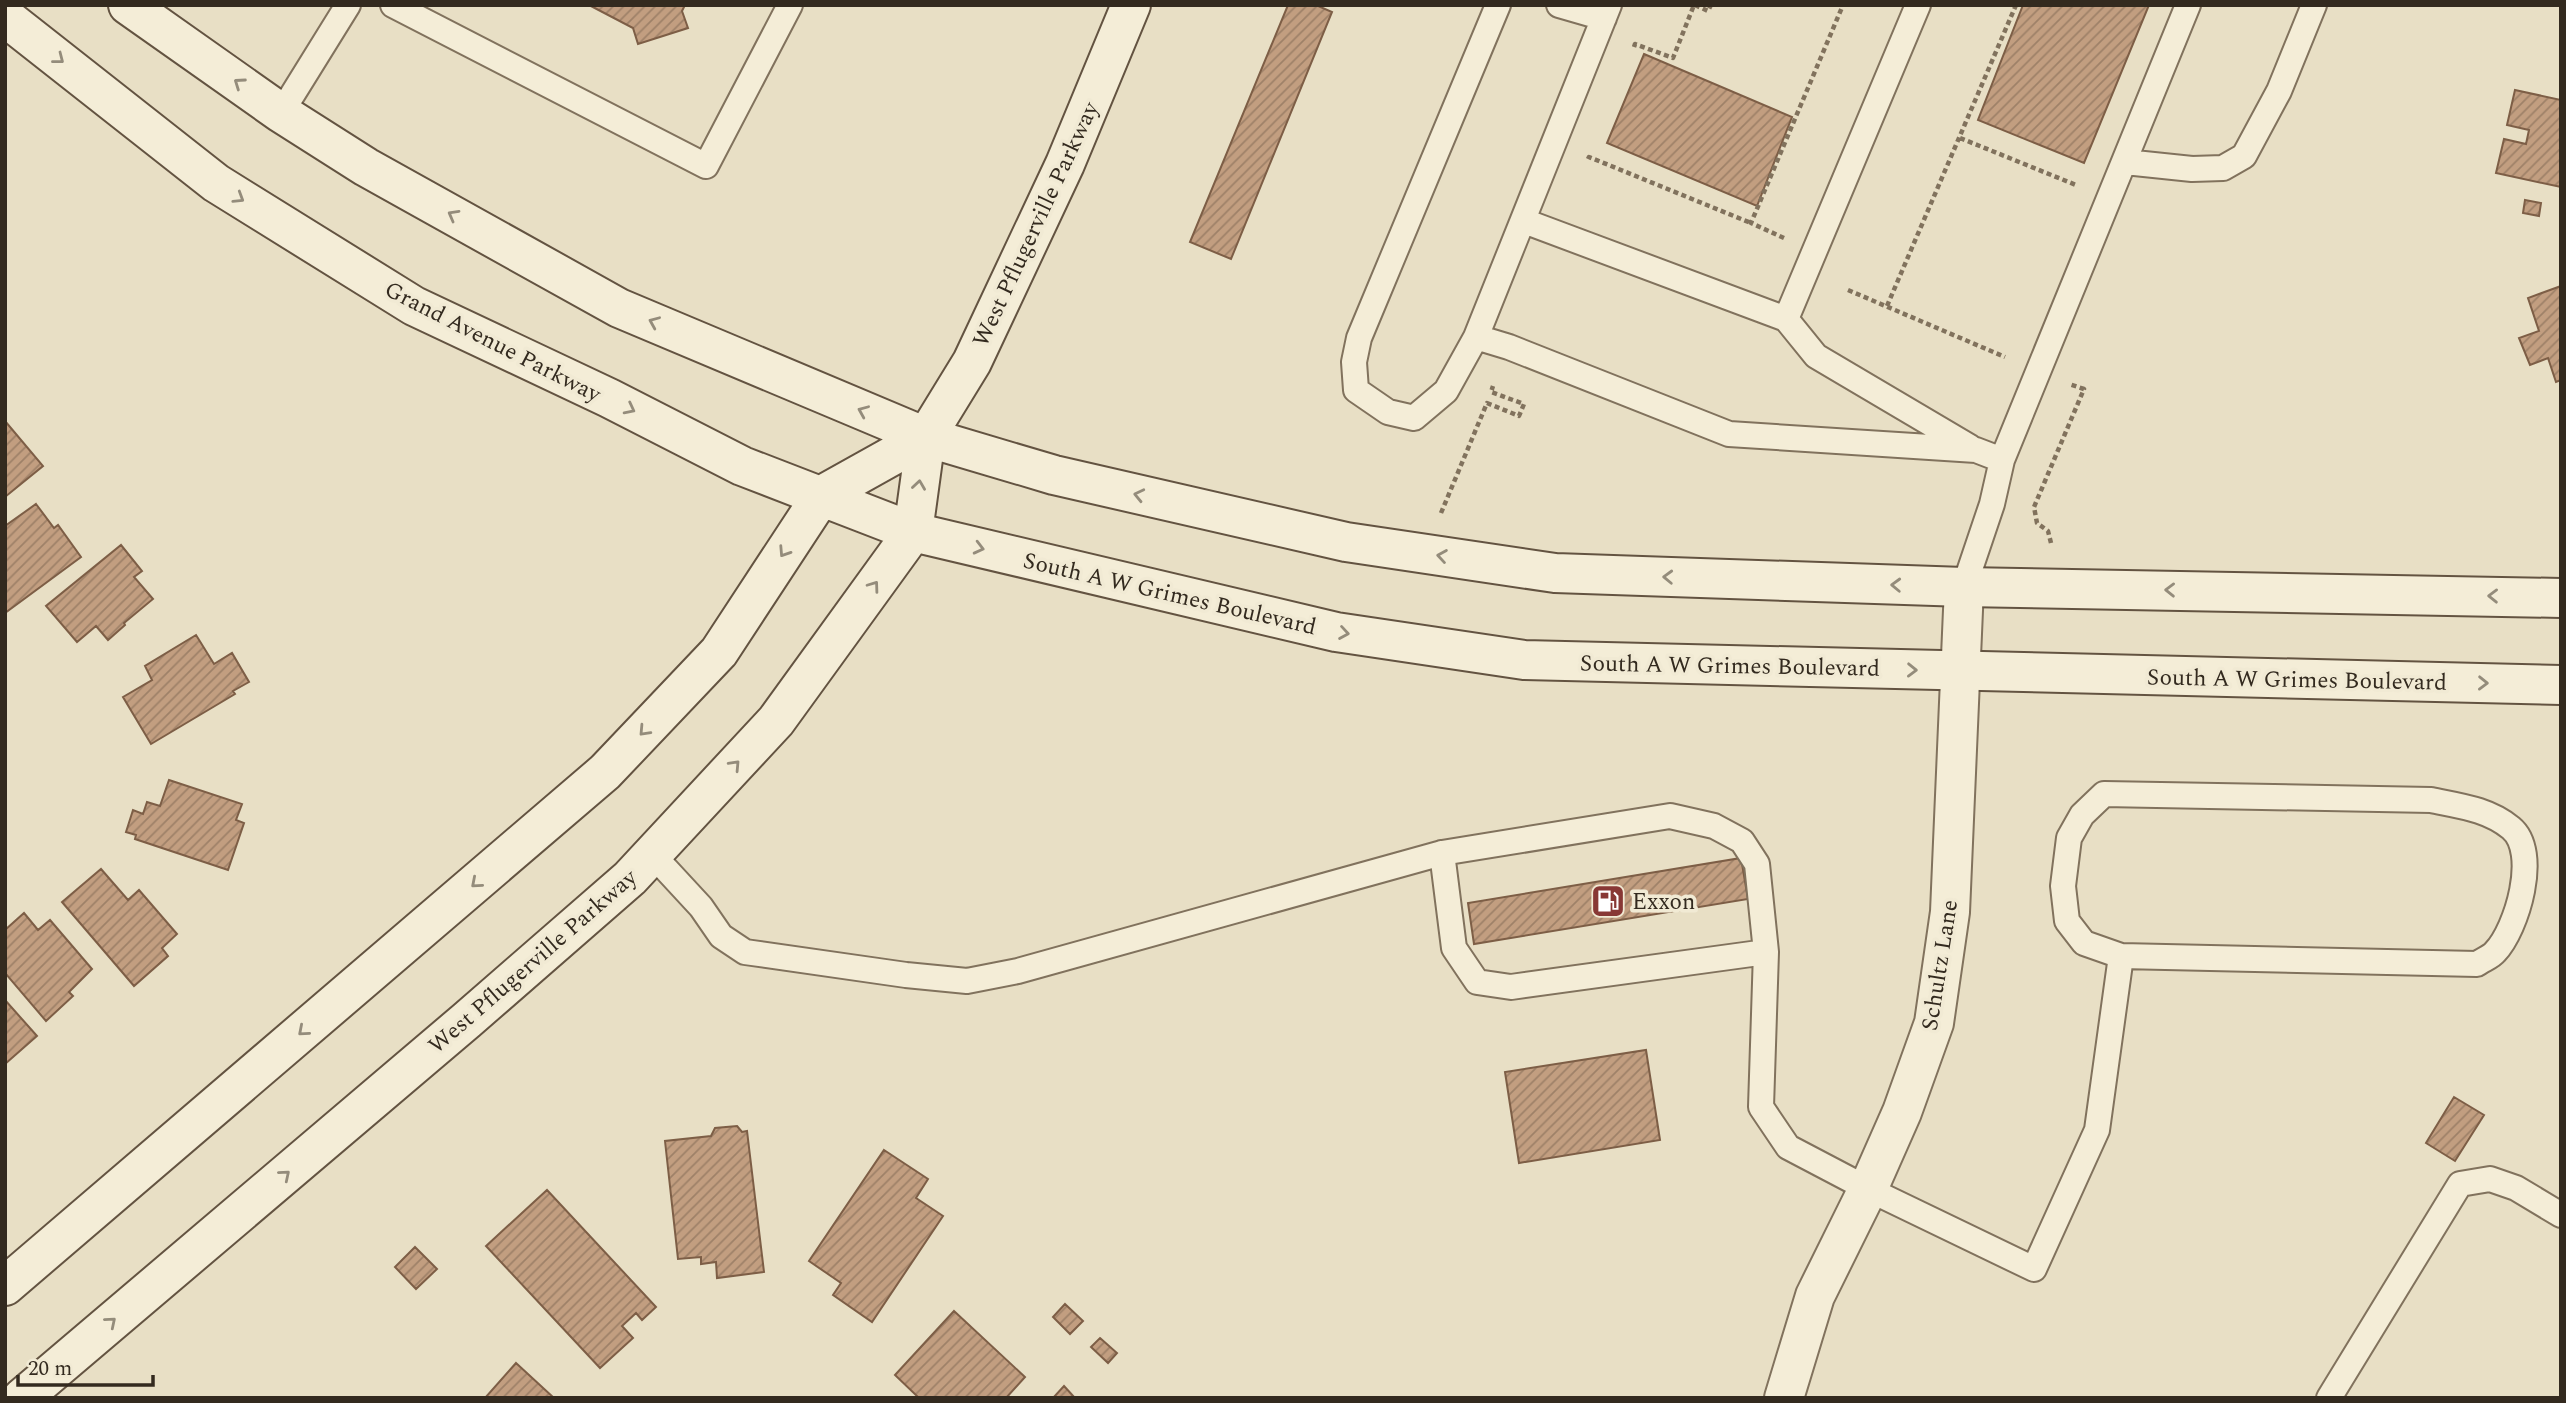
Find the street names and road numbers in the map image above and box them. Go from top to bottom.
street label: West Pflugerville Parkway [964,95,1109,353]
street label: Grand Avenue Parkway [378,273,608,413]
street label: South A W Grimes Boulevard [1020,544,1320,645]
street label: South A W Grimes Boulevard [1580,646,1880,687]
street label: South A W Grimes Boulevard [2147,660,2447,701]
street label: West Pflugerville Parkway [421,861,646,1063]
street label: Schultz Lane [1913,897,1968,1033]

